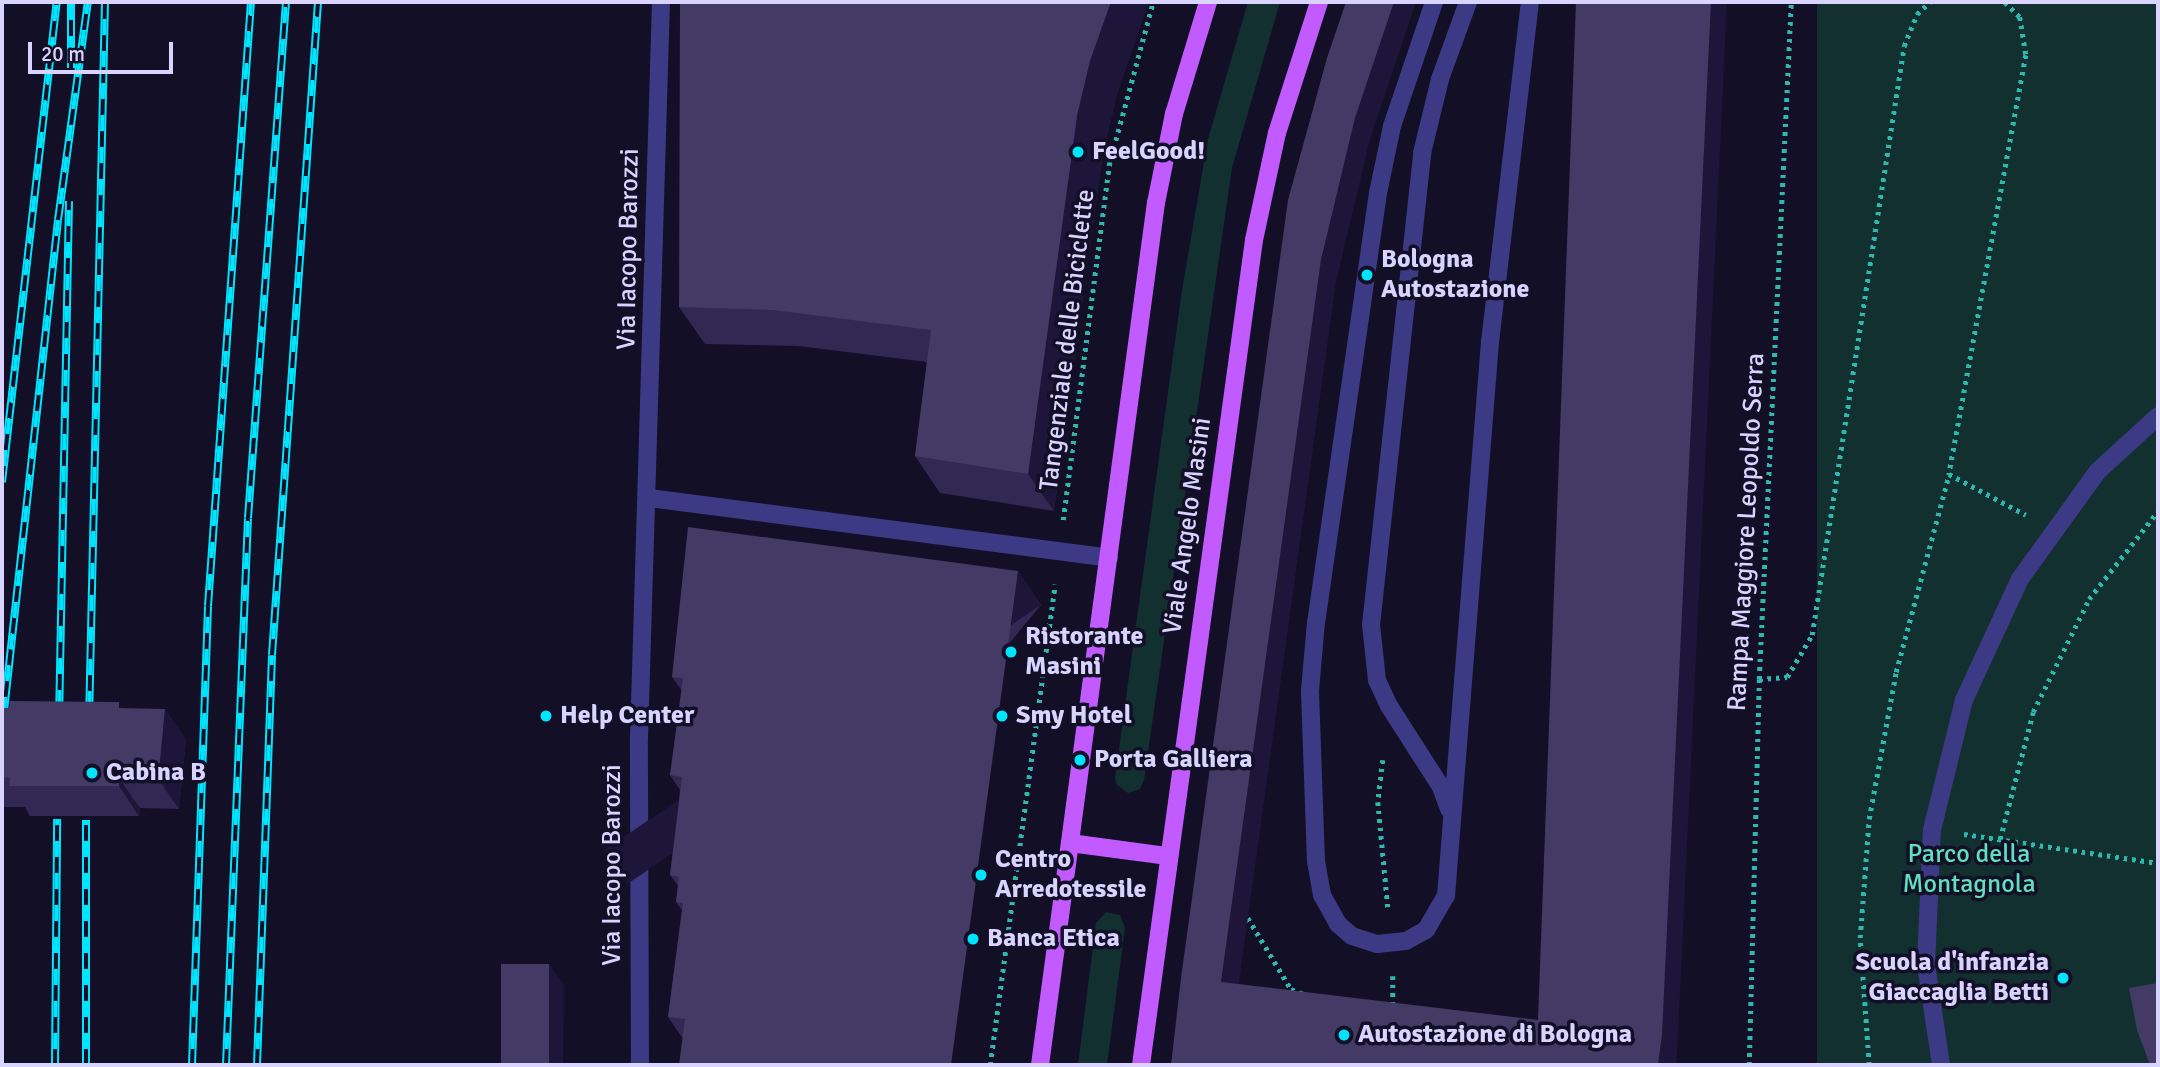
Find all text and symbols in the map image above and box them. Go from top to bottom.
scale bar [32,28,177,72]
text: 20 m [41,41,85,67]
place label: FeelGood! [1092,136,1205,168]
marker: FeelGood! [1070,144,1086,160]
street label: Via Iacopo Barozzi [612,148,646,350]
street label: Tangenziale delle Biciclette [1034,188,1102,492]
place label: Bologna Autostazione [1381,244,1529,306]
marker: Bologna Autostazione [1359,267,1375,283]
street label: Rampa Maggiore Leopoldo Serra [1722,352,1772,712]
street label: Viale Angelo Masini [1157,416,1219,636]
place label: Ristorante Masini [1025,621,1143,682]
marker: Ristorante Masini [1003,644,1019,660]
place label: Help Center [560,700,694,732]
place label: Smy Hotel [1016,700,1132,732]
marker: Help Center [538,708,554,724]
marker: Smy Hotel [994,708,1010,724]
place label: Porta Galliera [1094,744,1253,776]
marker: Porta Galliera [1072,752,1088,768]
place label: Cabina B [106,757,206,789]
street label: Via Iacopo Barozzi [597,764,629,966]
marker: Cabina B [84,765,100,781]
park label: Parco della Montagnola [1902,839,2036,900]
place label: Centro Arredotessile [995,844,1146,906]
marker: Centro Arredotessile [973,867,989,883]
place label: Banca Etica [987,923,1120,955]
marker: Banca Etica [965,931,981,947]
place label: Scuola d'infanzia Giaccaglia Betti [1855,947,2049,1009]
marker: Scuola d'infanzia Giaccaglia Betti [2055,970,2071,986]
place label: Autostazione di Bologna [1358,1019,1632,1051]
marker: Autostazione di Bologna [1336,1027,1352,1043]

